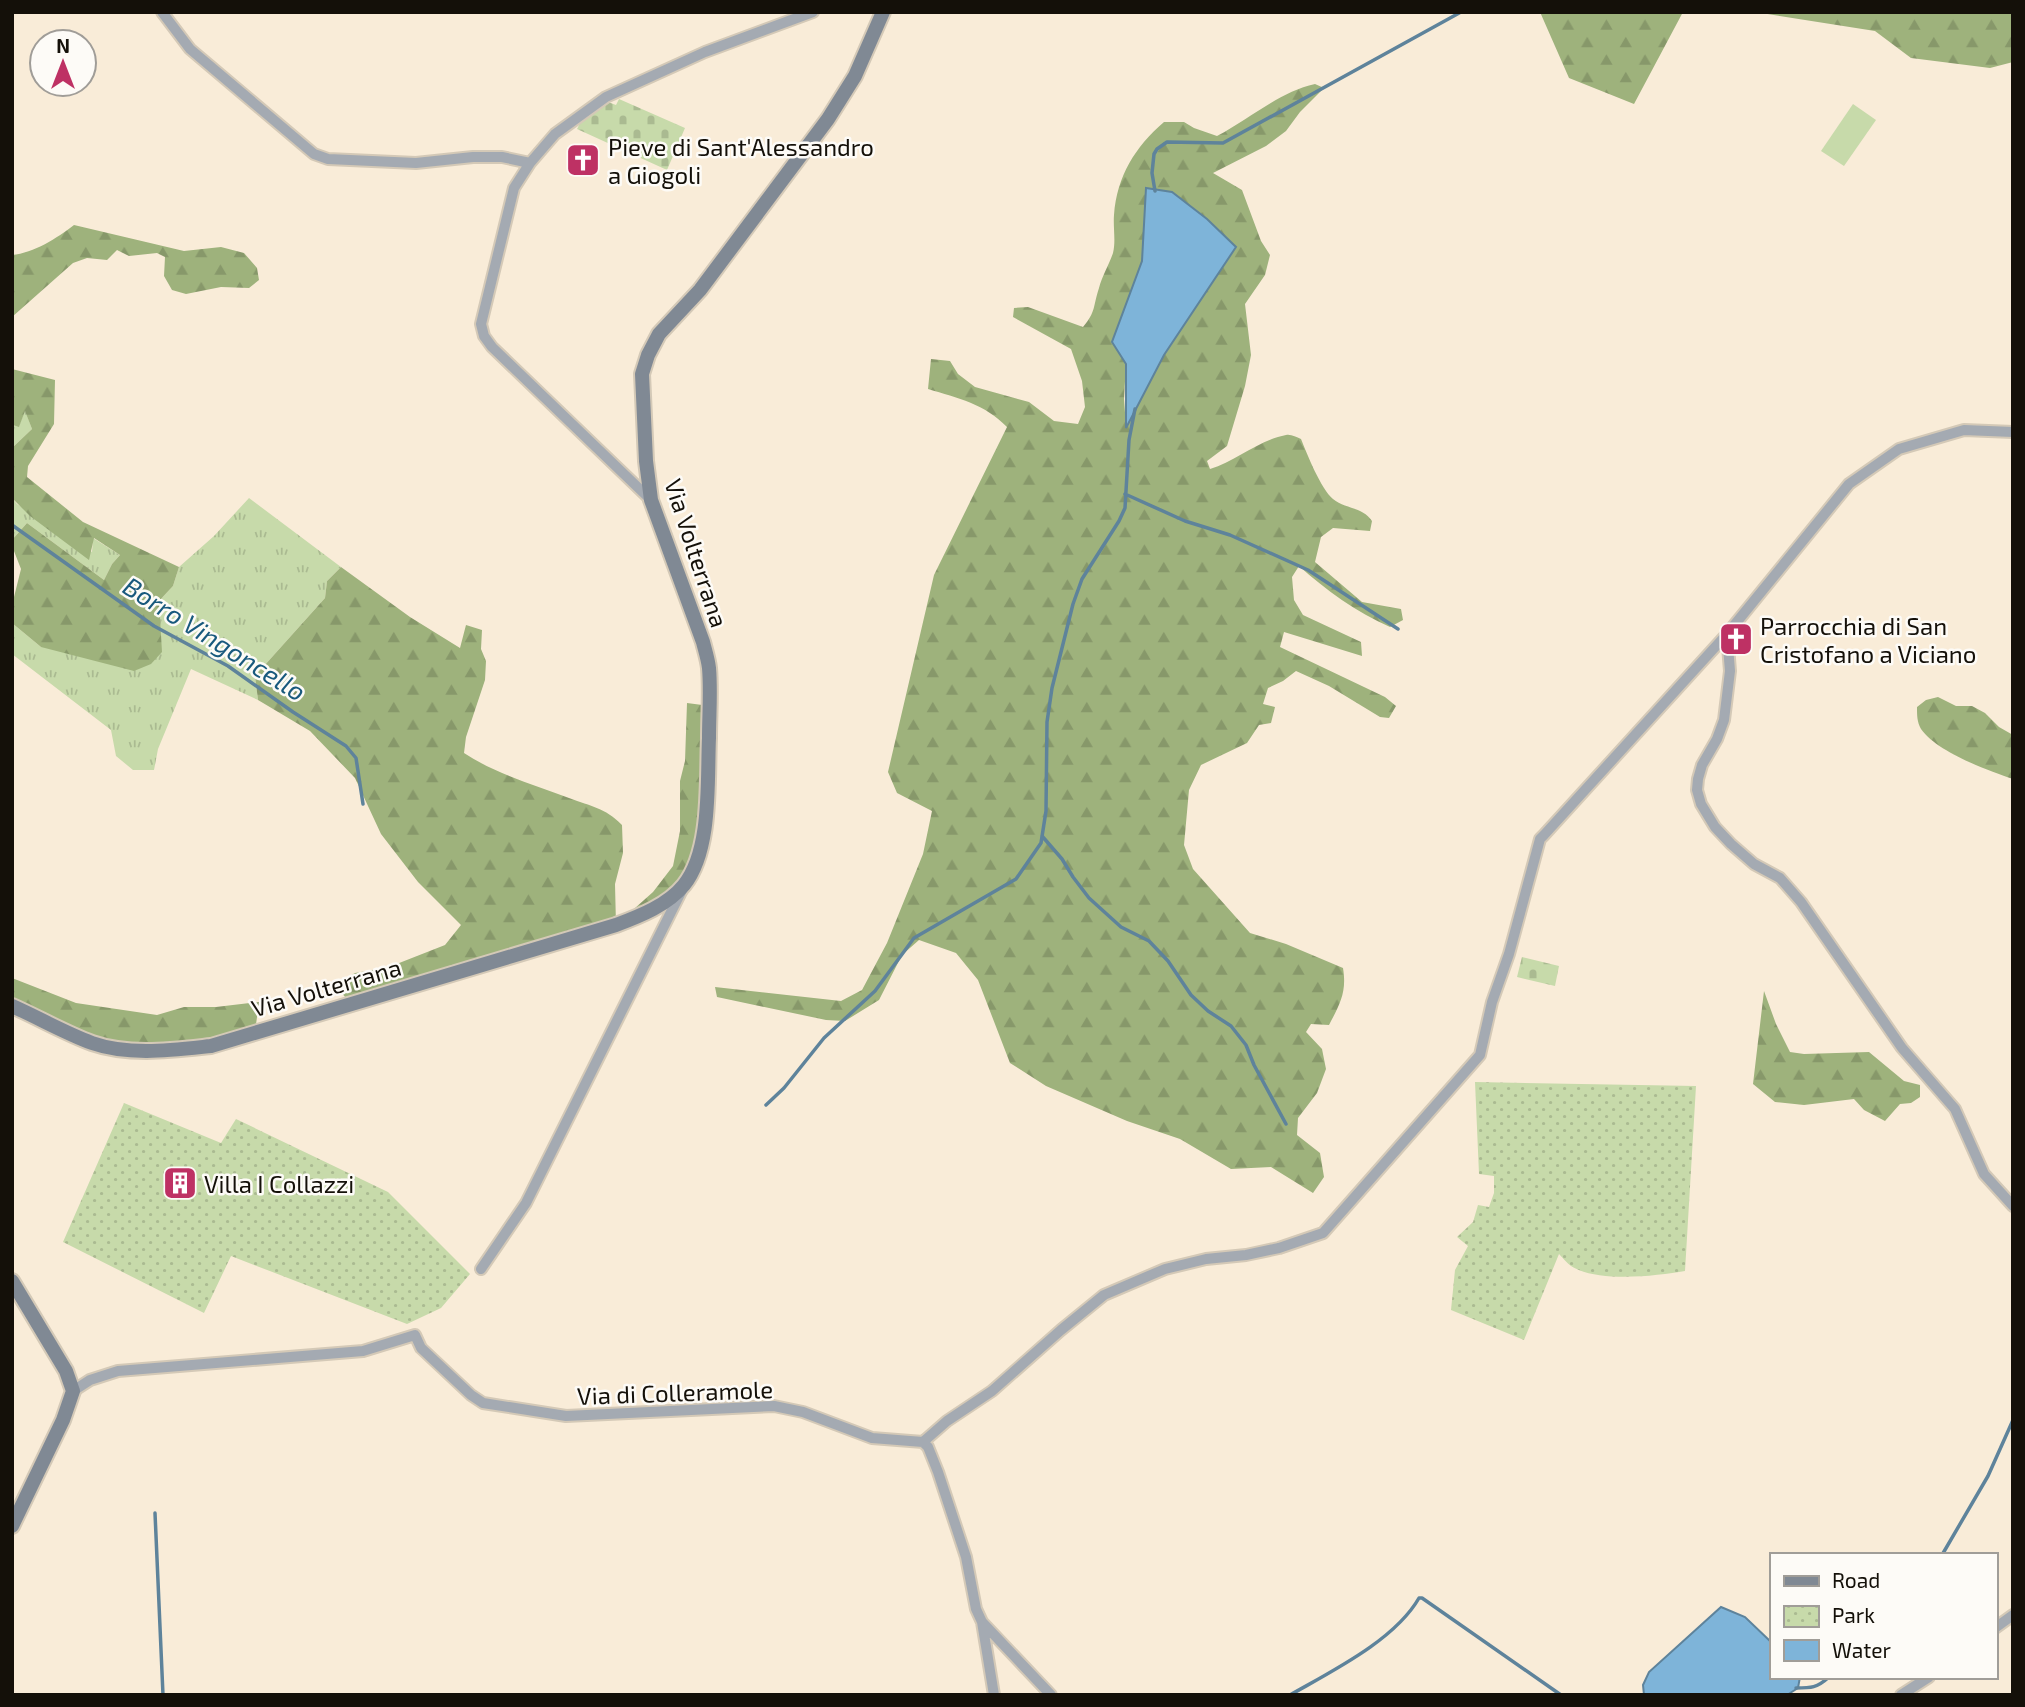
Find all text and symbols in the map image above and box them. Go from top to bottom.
north arrow [28,28,98,98]
text: N [56,34,70,57]
place label: Pieve di Sant'Alessandro a Giogoli [608,132,874,189]
church icon: Pieve di Sant'Alessandro a Giogoli [564,141,602,179]
street label: Via Volterrana [659,475,735,631]
water label: Borro Vingoncello [118,569,312,707]
place label: Parrocchia di San Cristofano a Viciano [1760,611,1976,668]
church icon: Parrocchia di San Cristofano a Viciano [1717,620,1755,658]
street label: Via Volterrana [248,952,404,1022]
building icon: Villa I Collazzi [161,1164,199,1202]
place label: Villa I Collazzi [204,1169,354,1198]
street label: Via di Colleramole [577,1374,773,1410]
legend [1770,1553,1997,1679]
text: Road [1832,1567,1880,1592]
text: Park [1832,1602,1875,1627]
text: Water [1832,1637,1891,1662]

